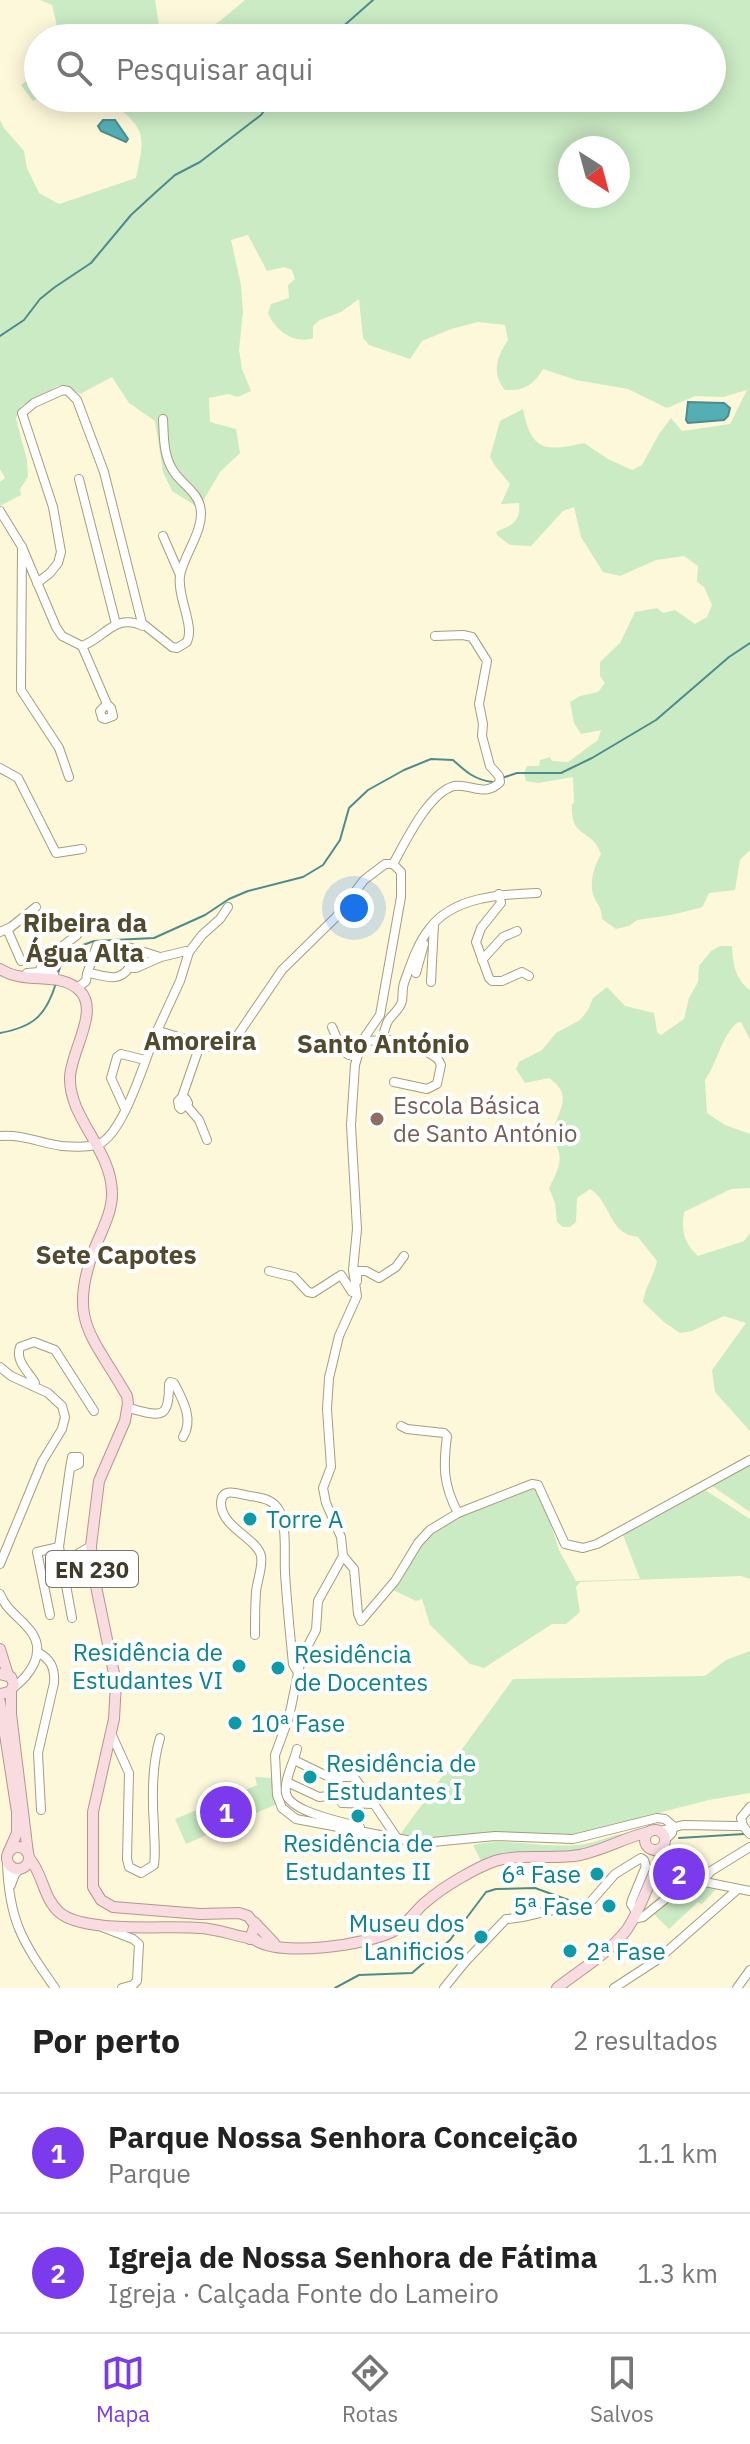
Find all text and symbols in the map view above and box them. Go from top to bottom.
search box [24,24,726,112]
icon: search [52,46,96,90]
text: Pesquisar aqui [116,49,313,88]
north arrow [558,136,630,208]
your location [334,888,374,928]
district label: Ribeira da Água Alta [23,905,147,969]
district label: Amoreira [143,1023,257,1057]
district label: Santo António [297,1026,469,1060]
place label: Escola Básica de Santo António [393,1089,577,1149]
marker: Escola Básica de Santo António [368,1110,386,1128]
district label: Sete Capotes [35,1237,197,1271]
place label: Torre A [266,1503,343,1535]
marker: Torre A [241,1510,259,1528]
road number: EN 230 [46,1551,138,1587]
place label: Residência de Estudantes VI [72,1636,223,1696]
place label: Residência de Docentes [294,1638,428,1698]
marker: Residência de Estudantes VI [230,1657,248,1675]
marker: Residência de Docentes [269,1659,287,1677]
place label: 10ª Fase [251,1707,345,1739]
marker: 10ª Fase [226,1714,244,1732]
place label: Residência de Estudantes I [326,1747,476,1807]
marker: Residência de Estudantes I [301,1768,319,1786]
pin: 1 [200,1782,252,1842]
marker: Residência de Estudantes II [349,1807,367,1825]
place label: Residência de Estudantes II [283,1827,433,1887]
pin: 2 [653,1844,705,1904]
place label: 6ª Fase [501,1858,581,1890]
marker: 6ª Fase [588,1865,606,1883]
place label: 5ª Fase [513,1890,593,1922]
marker: 5ª Fase [600,1897,618,1915]
place label: Museu dos Lanificios [349,1907,465,1967]
marker: Museu dos Lanificios [472,1928,490,1946]
place label: 2ª Fase [586,1935,666,1967]
marker: 2ª Fase [561,1942,579,1960]
text: Por perto [32,2018,180,2062]
text: 2 resultados [573,2023,718,2057]
text: Parque Nossa Senhora Conceição [108,2117,578,2156]
text: 1 [50,2136,66,2170]
text: 1.1 km [637,2136,718,2170]
text: Parque [108,2156,191,2190]
text: Igreja de Nossa Senhora de Fátima [108,2237,598,2276]
text: 2 [50,2256,66,2290]
text: 1.3 km [637,2256,718,2290]
text: Igreja · Calçada Fonte do Lameiro [108,2276,499,2310]
tab: Mapa [96,2351,150,2428]
tab: Rotas [342,2351,398,2428]
tab: Salvos [590,2351,654,2428]

